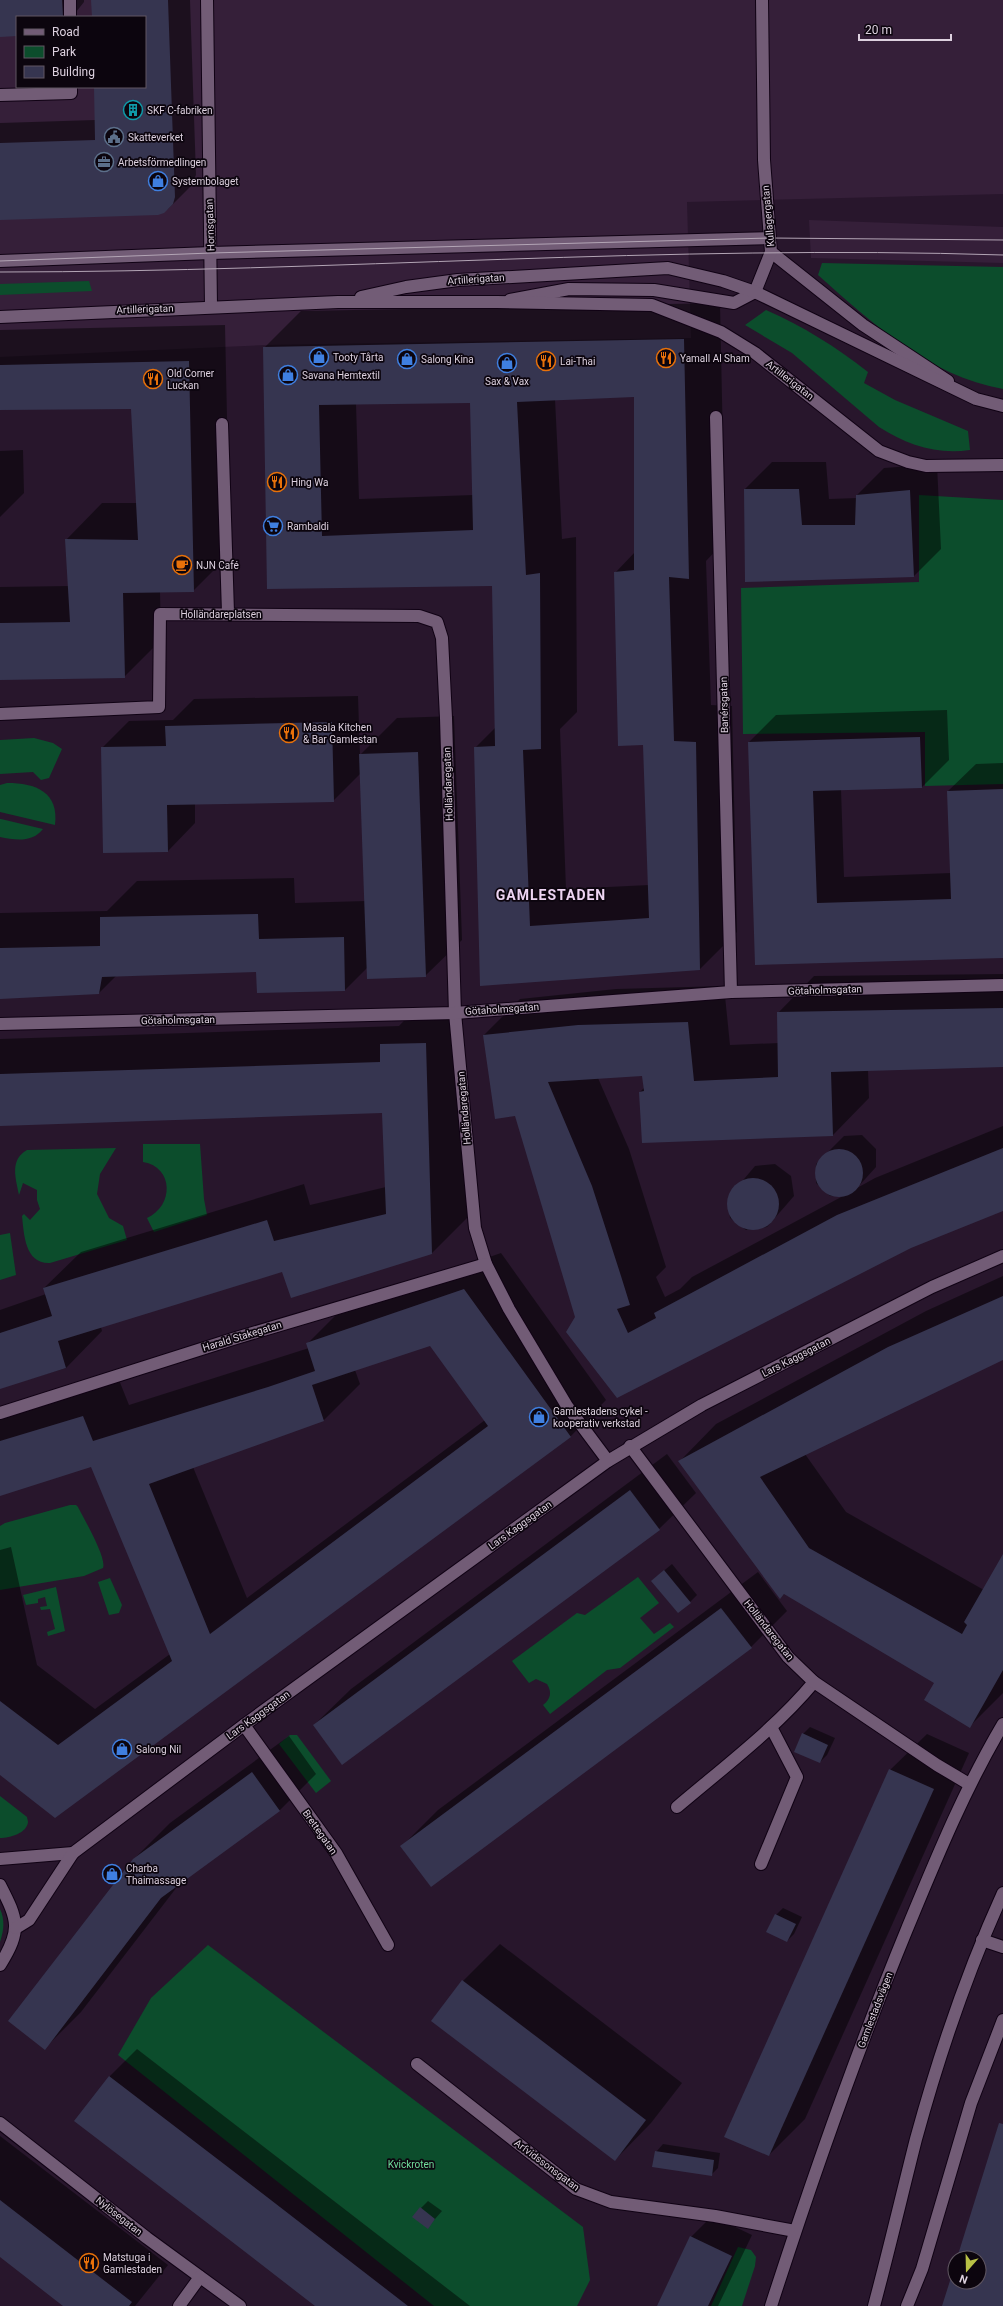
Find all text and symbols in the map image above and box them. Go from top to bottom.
legend [16,16,146,88]
scale bar [859,16,951,42]
text: 20 m [865,23,892,37]
text: Road [52,25,80,39]
text: Park [52,45,77,59]
text: Building [52,65,95,79]
building icon: SKF C-fabriken [122,99,144,121]
place label: SKF C-fabriken [147,105,213,116]
public building icon: Skatteverket [103,126,125,148]
place label: Skatteverket [128,132,183,143]
office icon: Arbetsförmedlingen [93,151,115,173]
place label: Arbetsförmedlingen [118,157,206,168]
shop icon: Systembolaget [147,170,169,192]
place label: Systembolaget [172,176,239,187]
street label: Kullagergatan [760,185,776,247]
street label: Hornsgatan [204,199,216,251]
street label: Artillerigatan [447,272,505,286]
street label: Artillerigatan [116,303,174,315]
shop icon: Tooty Tårta [308,346,330,368]
restaurant icon: Yamall Al Sham [655,347,677,369]
shop icon: Salong Kina [396,348,418,370]
restaurant icon: Lai-Thai [535,350,557,372]
place label: Tooty Tårta [333,352,383,363]
shop icon: Sax & Vax [496,352,518,374]
place label: Yamall Al Sham [680,353,750,364]
place label: Salong Kina [421,354,474,365]
place label: Lai-Thai [560,356,595,367]
street label: Artillerigatan [764,358,816,402]
shop icon: Savana Hemtextil [277,364,299,386]
restaurant icon: Old Corner Luckan [142,368,164,390]
place label: Old Corner Luckan [167,368,215,391]
place label: Savana Hemtextil [302,370,380,381]
place label: Sax & Vax [485,376,529,387]
restaurant icon: Hing Wa [266,471,288,493]
place label: Hing Wa [291,477,328,488]
supermarket icon: Rambaldi [262,515,284,537]
place label: Rambaldi [287,521,329,532]
cafe icon: NJN Café [171,554,193,576]
place label: NJN Café [196,560,239,571]
street label: Holländareplatsen [180,609,262,620]
street label: Banérsgatan [718,677,730,733]
restaurant icon: Masala Kitchen & Bar Gamlestan [278,722,300,744]
place label: Masala Kitchen & Bar Gamlestan [303,722,377,745]
street label: Holländaregatan [441,747,455,821]
district label: GAMLESTADEN [496,887,606,903]
street label: Götaholmsgatan [788,983,862,997]
street label: Götaholmsgatan [465,1001,539,1017]
street label: Götaholmsgatan [141,1014,215,1026]
street label: Holländaregatan [455,1071,473,1145]
street label: Harald Stakegatan [201,1319,283,1353]
street label: Lars Kaggsgatan [760,1335,832,1379]
shop icon: Gamlestadens cykel - kooperativ verkstad [528,1406,550,1428]
place label: Gamlestadens cykel - kooperativ verkstad [553,1406,648,1429]
street label: Lars Kaggsgatan [486,1498,554,1552]
street label: Holländaregatan [742,1598,796,1662]
street label: Lars Kaggsgatan [224,1688,292,1742]
shop icon: Salong Nil [111,1738,133,1760]
place label: Salong Nil [136,1744,181,1755]
street label: Brettegatan [301,1808,339,1856]
shop icon: Charba Thaimassage [101,1863,123,1885]
place label: Charba Thaimassage [126,1863,186,1886]
street label: Gamlestadsvägen [856,1971,894,2049]
street label: Arfvidssonsgatan [512,2137,582,2193]
park label: Kvickroten [388,2159,434,2170]
street label: Nylösegatan [94,2194,144,2238]
north arrow [947,2250,987,2290]
restaurant icon: Matstuga i Gamlestaden [78,2252,100,2274]
place label: Matstuga i Gamlestaden [103,2252,162,2275]
text: N [958,2271,970,2286]

